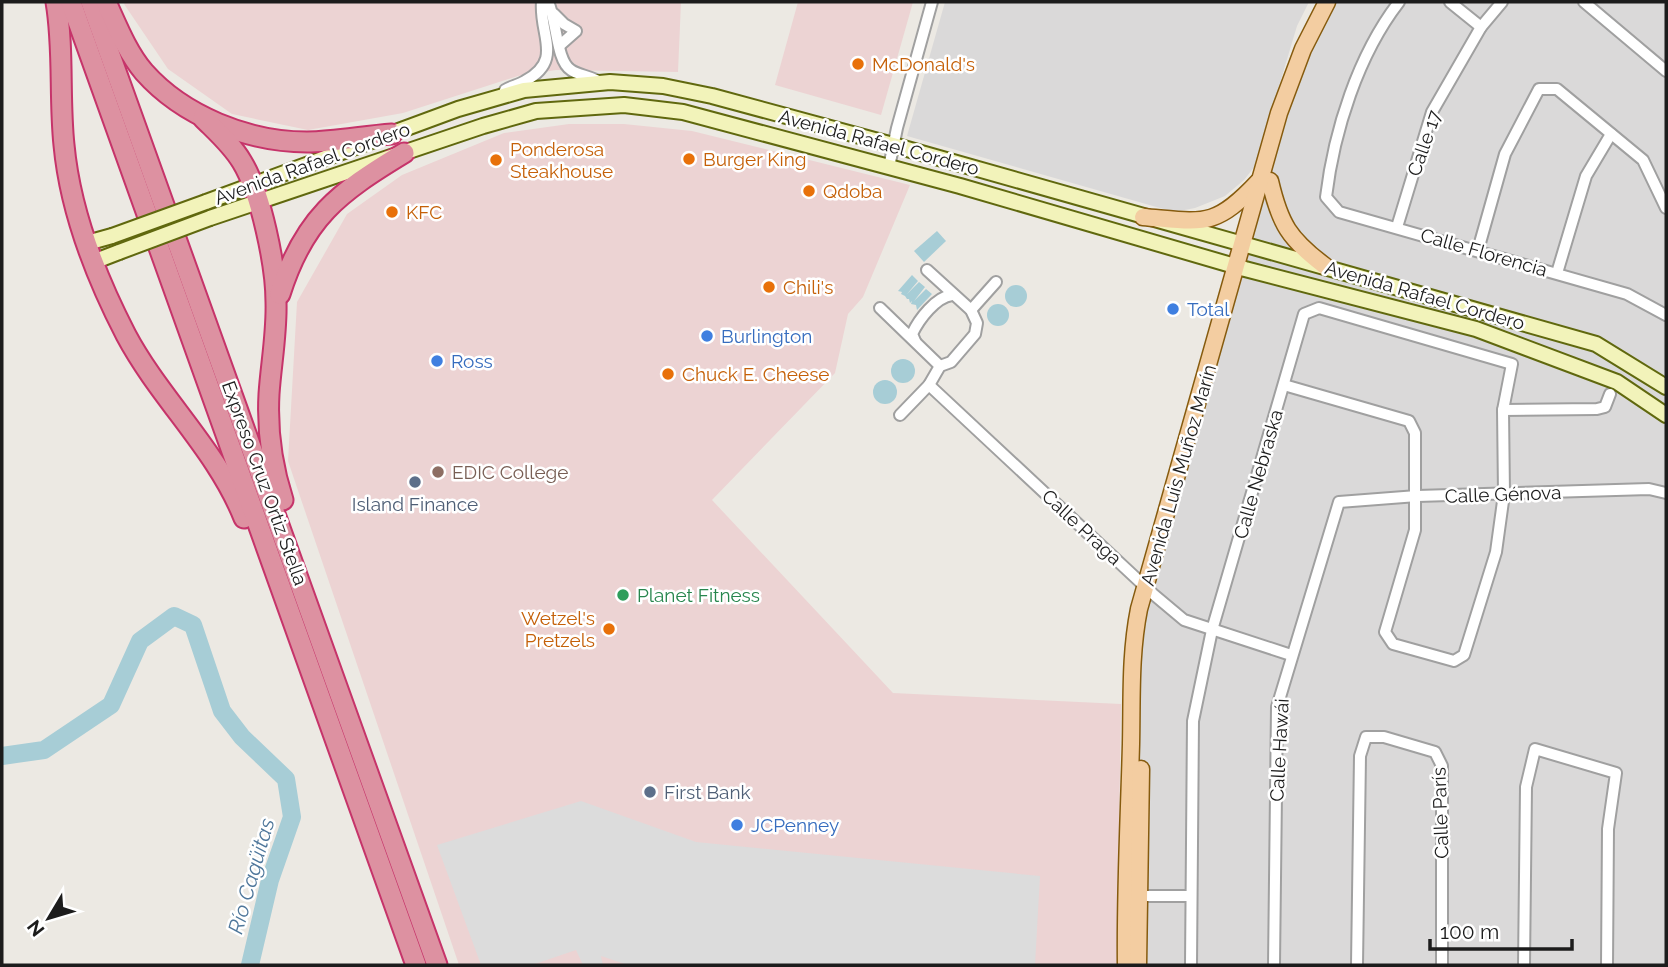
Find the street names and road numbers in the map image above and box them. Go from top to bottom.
street label: Avenida Rafael Cordero [776,105,982,179]
street label: Calle 17 [1403,107,1445,179]
street label: Avenida Rafael Cordero [211,117,413,209]
street label: Calle Florencia [1418,223,1550,281]
street label: Avenida Rafael Cordero [1323,256,1527,334]
street label: Avenida Luis Muñoz Marín [1136,362,1220,588]
street label: Expreso Cruz Ortiz Stella [218,378,312,588]
street label: Calle Nebraska [1229,407,1287,541]
street label: Calle Génova [1444,481,1562,507]
street label: Calle Praga [1038,485,1126,569]
street label: Calle Hawái [1265,698,1293,802]
street label: Calle París [1427,767,1453,859]

